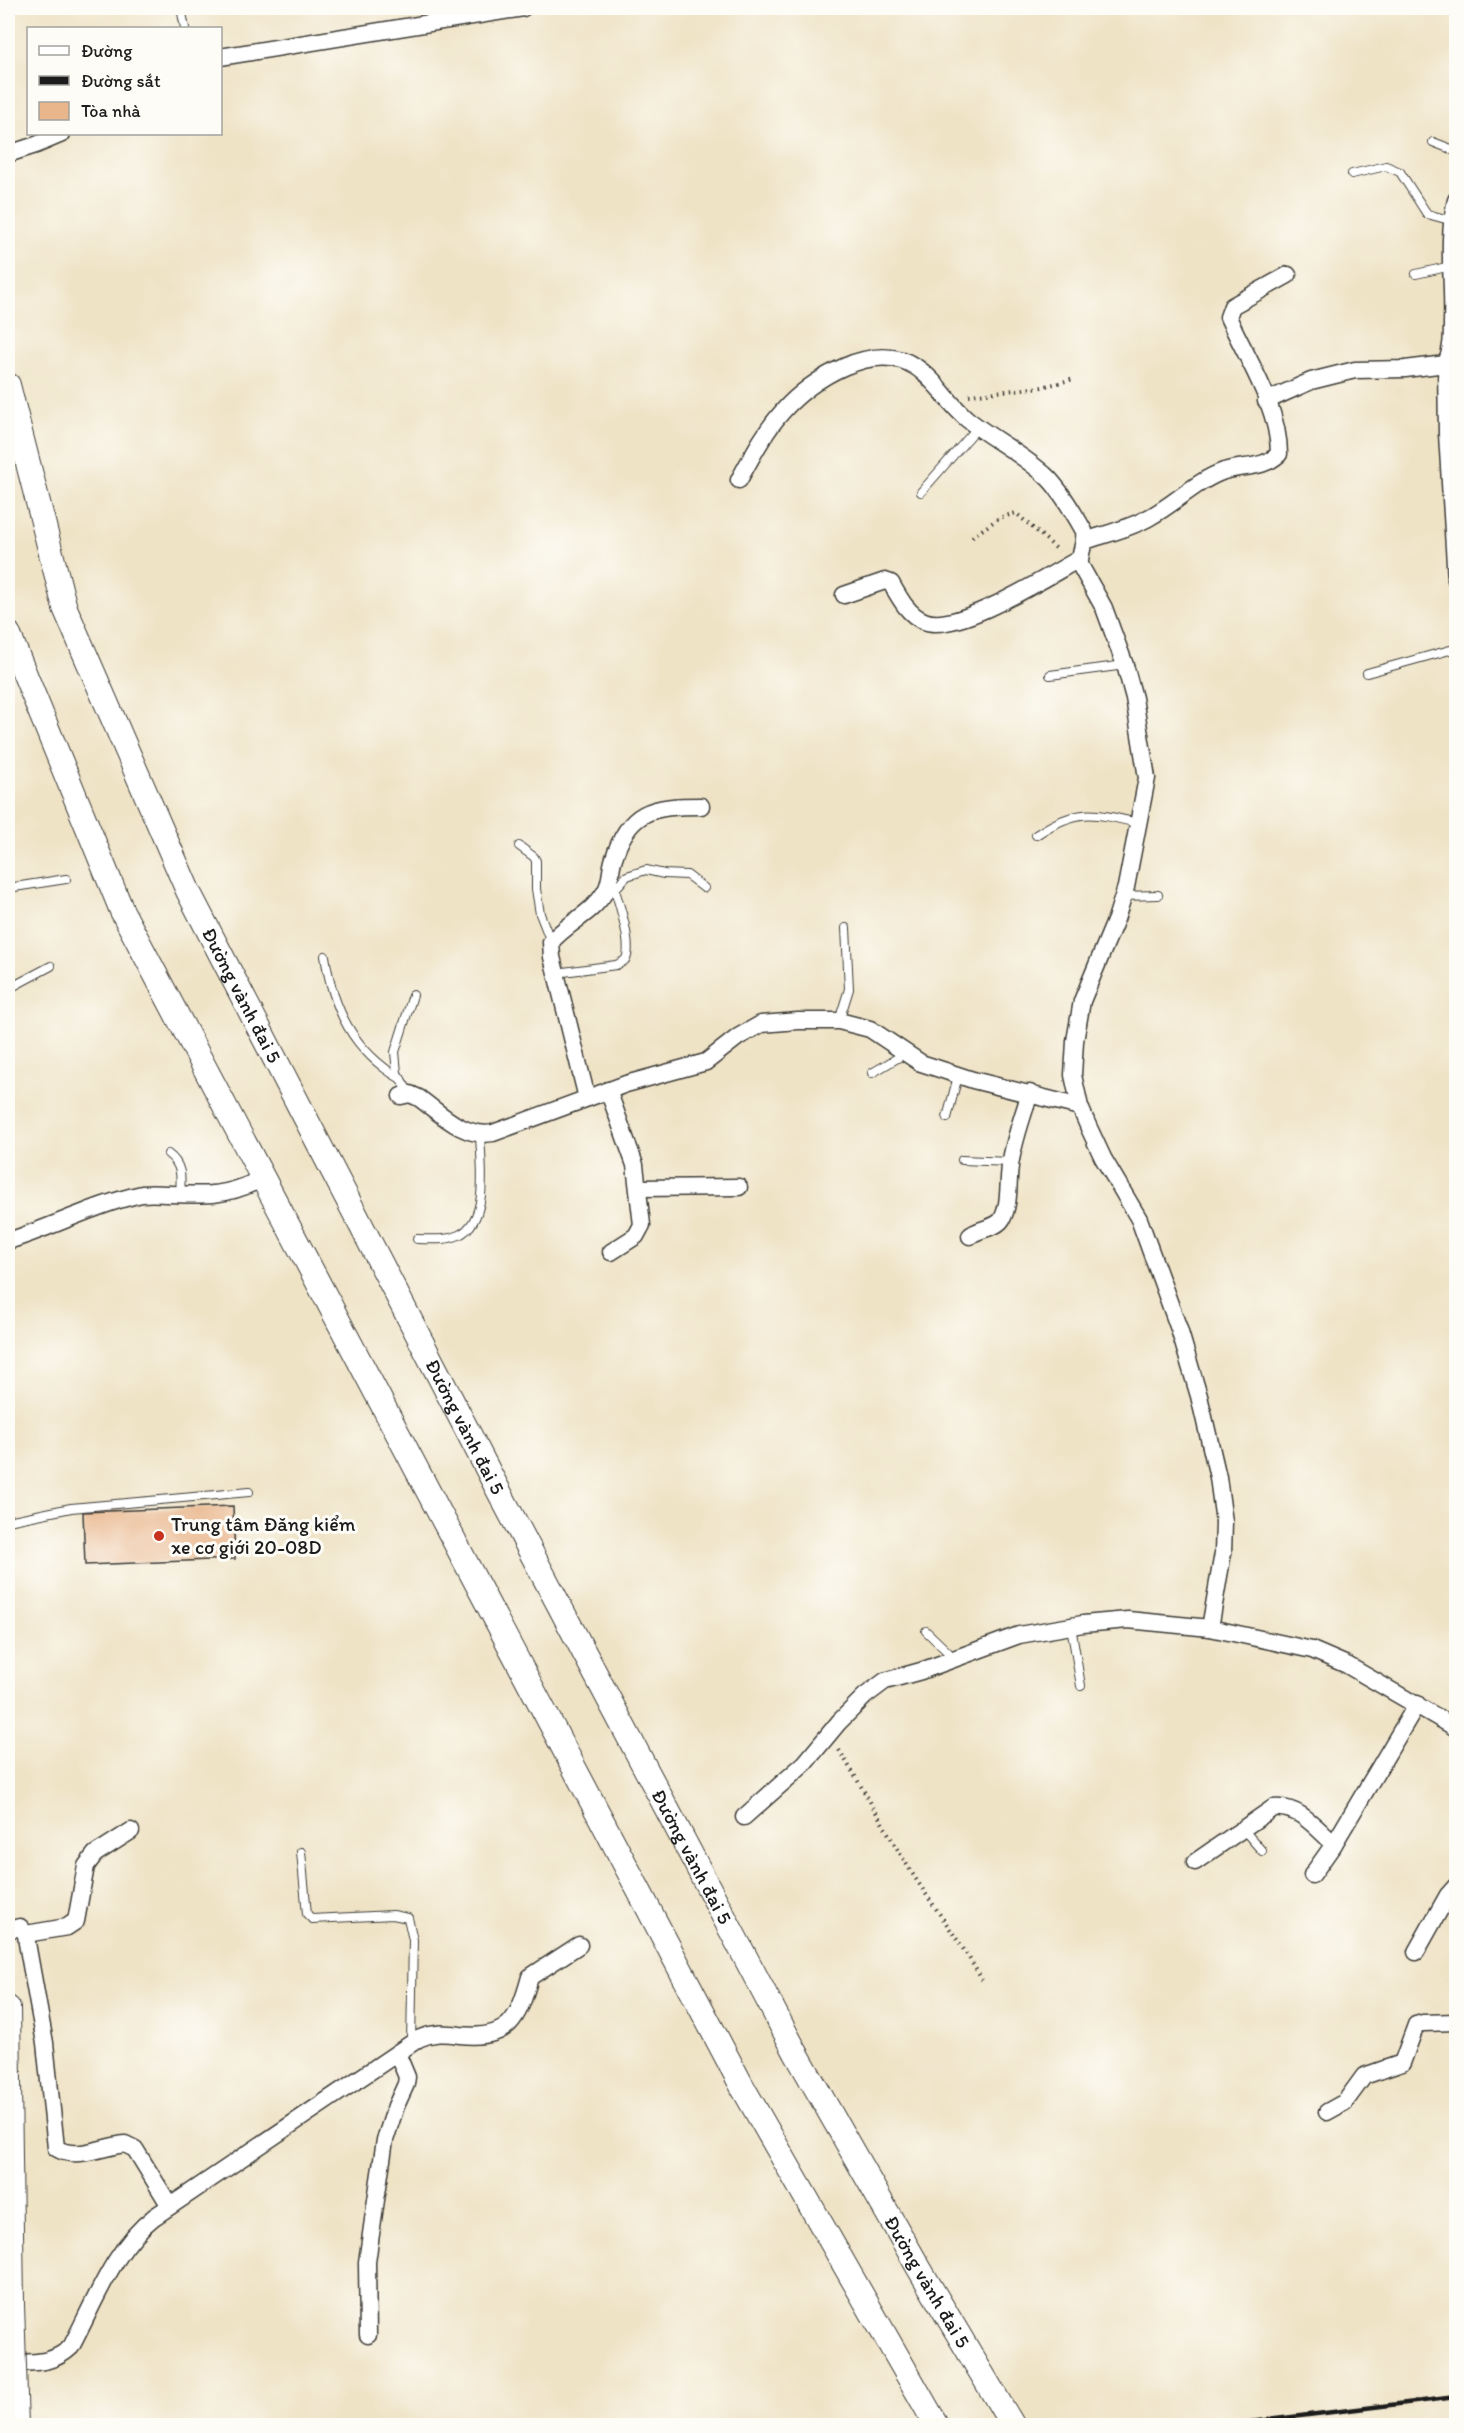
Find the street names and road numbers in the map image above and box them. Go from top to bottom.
street label: Đường vành đai 5 [197,923,287,1067]
street label: Đường vành đai 5 [420,1355,510,1498]
street label: Đường vành đai 5 [647,1785,738,1928]
street label: Đường vành đai 5 [879,2211,976,2352]

